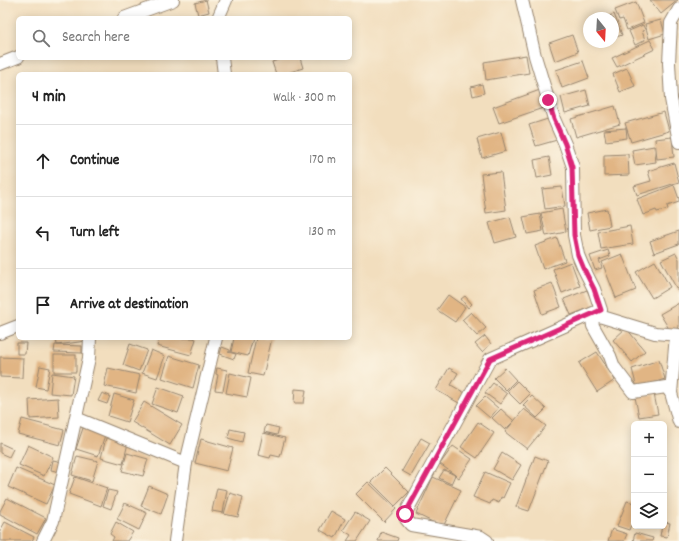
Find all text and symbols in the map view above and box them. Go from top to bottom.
north arrow [583,12,619,48]
search box [16,16,352,60]
icon: search [30,27,52,49]
text: Search here [62,27,130,49]
text: 4 min [32,86,66,110]
text: Walk · 300 m [273,89,336,108]
route end [539,91,557,109]
icon: ahead [32,150,54,172]
text: Continue [70,150,119,172]
text: 170 m [309,151,336,170]
icon: left [32,222,54,244]
text: Turn left [70,222,119,244]
text: 130 m [308,223,336,242]
icon: arrive [32,294,54,316]
text: Arrive at destination [70,294,188,316]
map controls [631,421,667,529]
button: + [631,421,667,457]
button: − [631,457,667,493]
button: layers [631,493,667,529]
route start [396,505,414,523]

